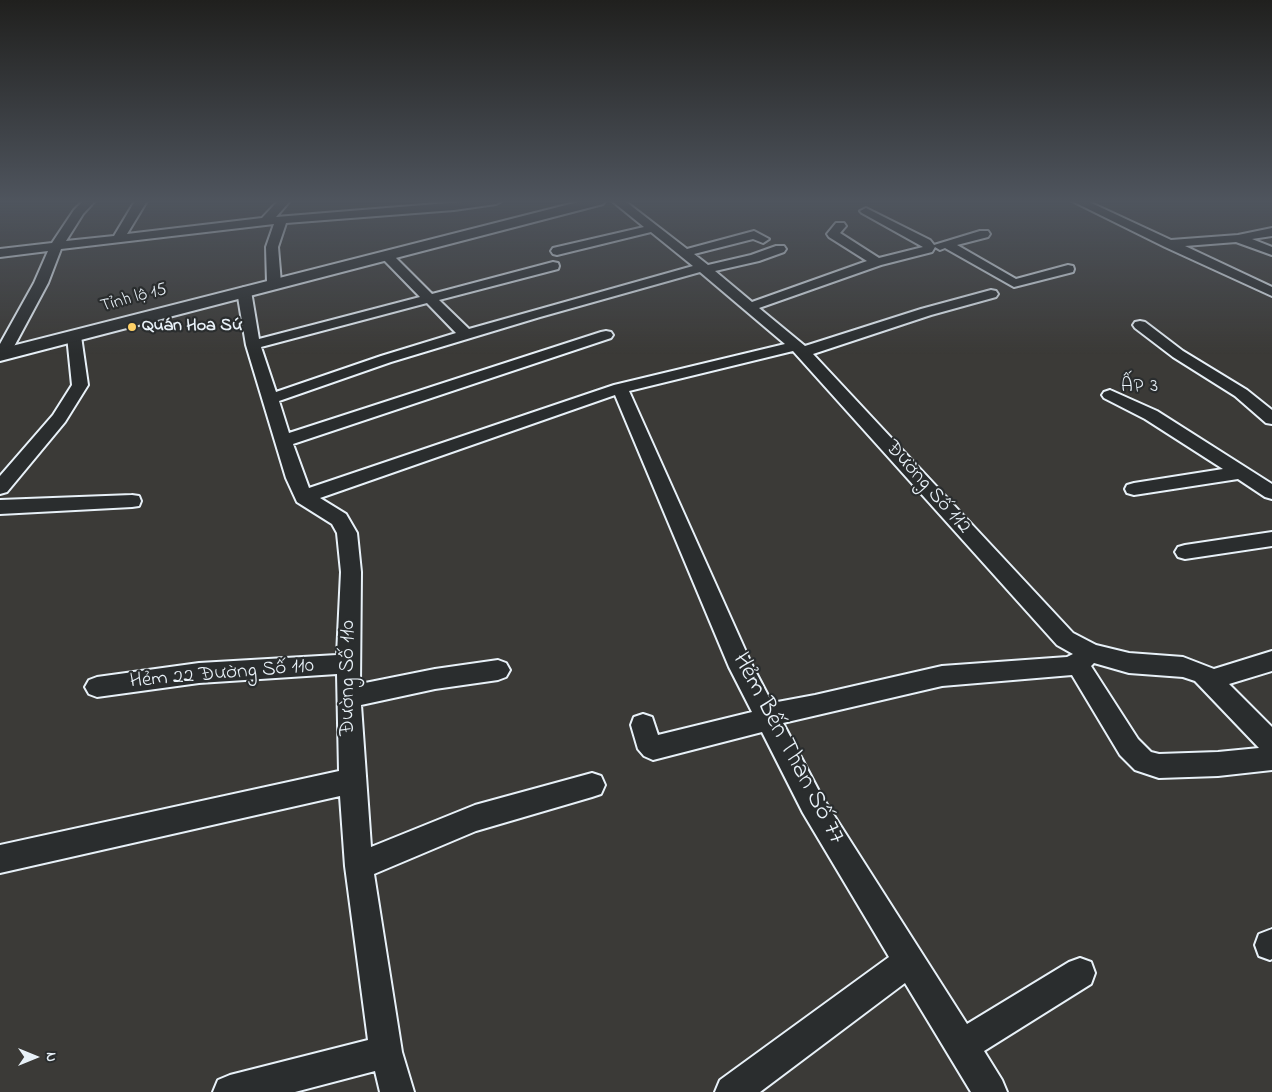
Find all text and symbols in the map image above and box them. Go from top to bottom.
street label: Tỉnh lộ 15 [98,280,170,318]
place label: Quán Hoa Sứ [142,316,242,338]
marker: Quán Hoa Sứ [126,321,138,333]
district label: ẤP 3 [1120,377,1160,399]
street label: Đường Số 112 [879,436,975,540]
street label: Đường Số 110 [337,620,363,736]
street label: Hẻm Bến Than Số 77 [724,648,850,850]
street label: Hẻm 22 Đường Số 110 [129,654,315,696]
north arrow [10,1032,60,1082]
text: N [40,1052,61,1062]

